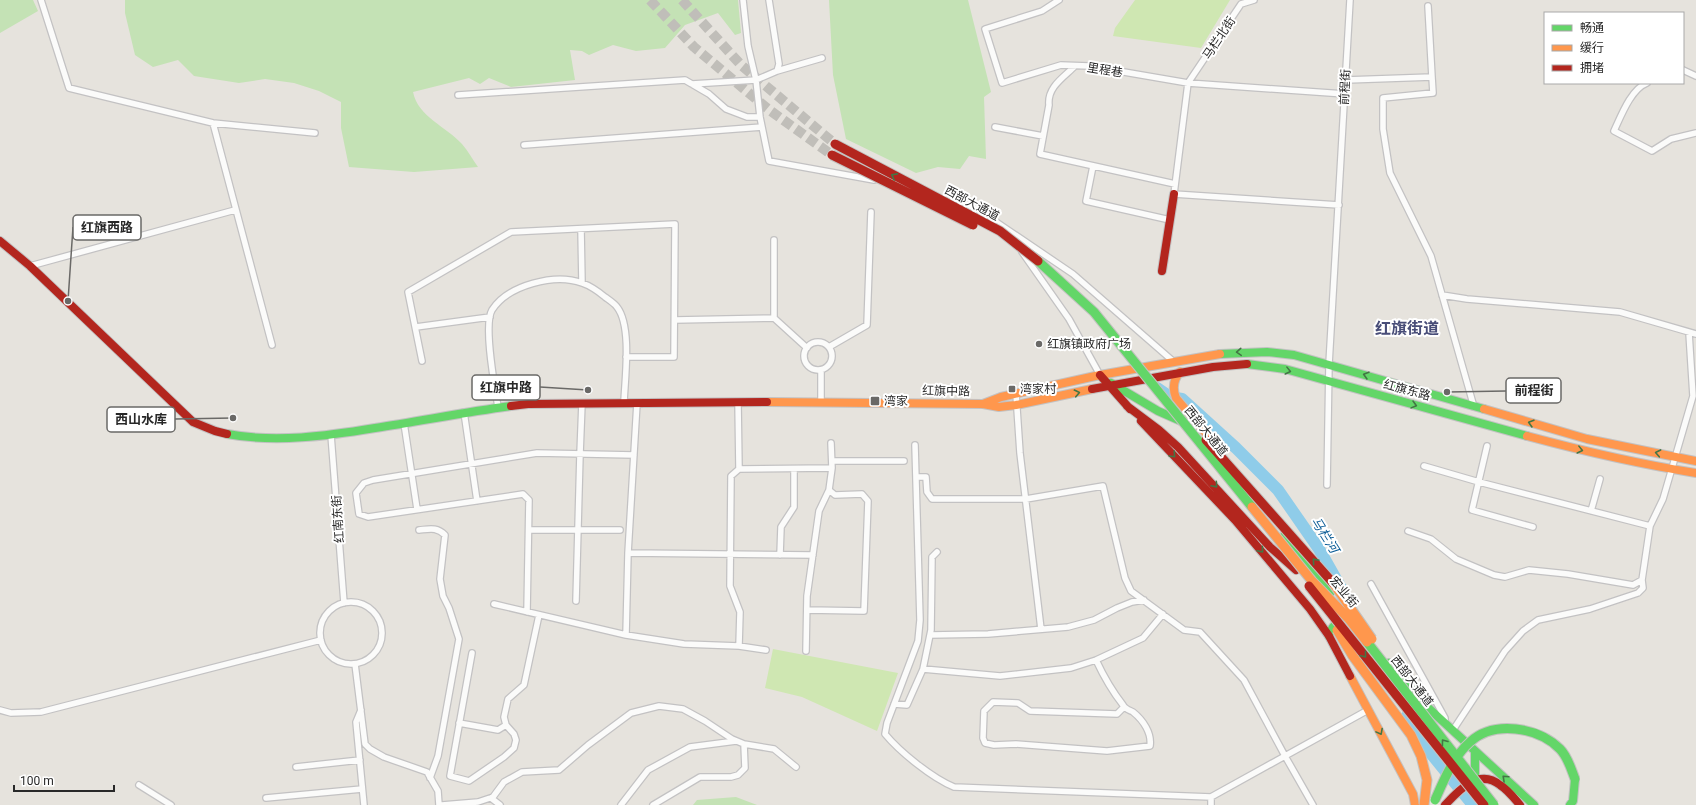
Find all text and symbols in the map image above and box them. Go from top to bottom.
legend [1544,12,1684,84]
street label: 马栏北街 [1200,14,1238,62]
text: 畅通 [1580,21,1604,35]
text: 缓行 [1580,41,1604,55]
street label: 里程巷 [1086,60,1124,80]
text: 拥堵 [1580,61,1604,75]
street label: 前程街 [1337,69,1353,105]
one-way arrow [891,173,898,180]
street label: 西部大通道 [942,183,1002,223]
callout: 红旗西路 [73,215,141,240]
text: 红旗西路 [81,220,133,235]
district label: 红旗街道 [1375,319,1439,338]
place label: 红旗镇政府广场 [1047,337,1131,351]
marker: 红旗镇政府广场 [1034,339,1044,349]
one-way arrow [1236,347,1242,356]
one-way arrow [1285,366,1292,374]
one-way arrow [1363,371,1370,380]
callout: 红旗中路 [472,375,540,400]
street label: 红旗东路 [1382,377,1432,403]
callout: 前程街 [1506,378,1561,403]
text: 红旗中路 [480,380,532,395]
place label: 湾家村 [1020,382,1057,396]
text: 前程街 [1514,383,1554,398]
street label: 红旗中路 [922,384,970,398]
marker: 湾家村 [1007,384,1017,394]
one-way arrow [1074,389,1080,397]
place label: 湾家 [884,394,908,408]
marker: 湾家 [869,395,881,407]
one-way arrow [1410,400,1417,409]
street label: 西部大通道 [1182,403,1230,459]
callout: 西山水库 [107,407,175,432]
text: 西山水库 [115,412,167,427]
one-way arrow [1528,419,1535,428]
one-way arrow [1576,446,1583,454]
one-way arrow [1168,450,1176,458]
one-way arrow [1655,450,1661,458]
one-way arrow [1210,480,1217,488]
street label: 红南东街 [329,495,347,543]
water label: 马栏河 [1308,514,1343,558]
one-way arrow [1257,546,1264,553]
one-way arrow [1312,558,1319,565]
street label: 宏业街 [1327,574,1361,610]
one-way arrow [1359,651,1366,658]
street label: 西部大通道 [1388,653,1436,709]
one-way arrow [1376,728,1383,736]
one-way arrow [1442,739,1449,746]
scale bar [14,767,114,793]
text: 100 m [20,774,54,788]
one-way arrow [1502,775,1510,783]

